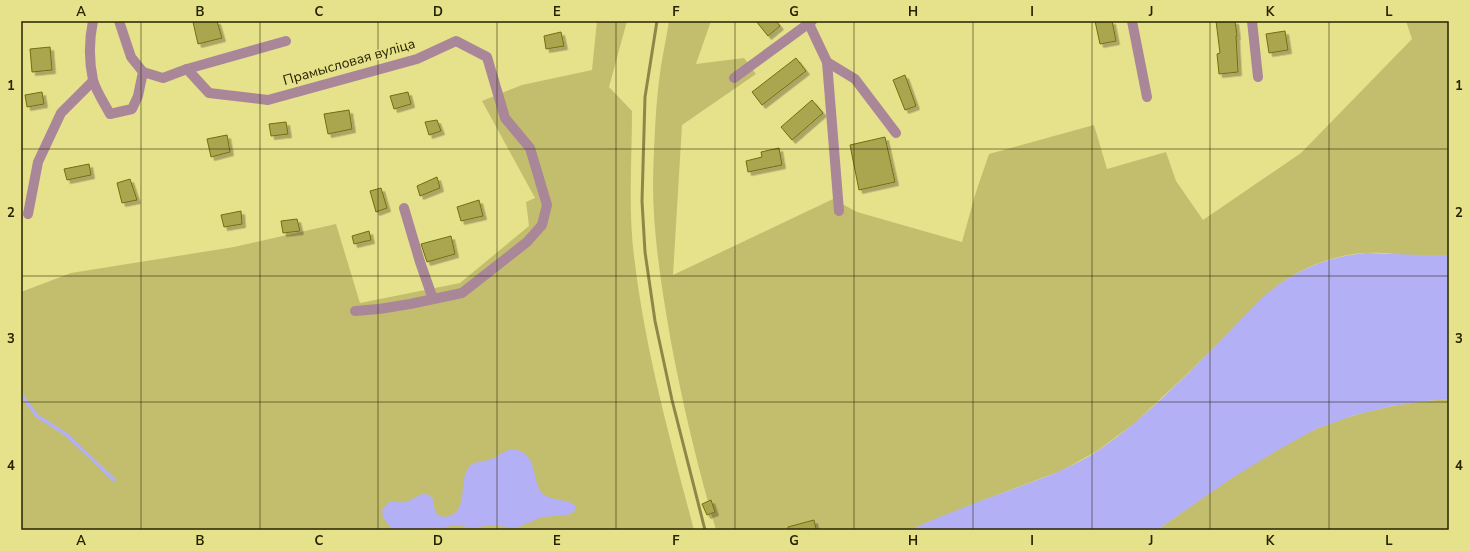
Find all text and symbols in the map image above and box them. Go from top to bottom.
text: A [76,3,86,21]
text: B [196,3,205,21]
text: C [315,3,324,21]
text: D [433,3,443,21]
text: E [553,3,561,21]
text: F [672,3,680,21]
text: G [789,3,799,21]
text: H [908,3,918,21]
text: I [1030,3,1034,21]
text: J [1148,3,1153,21]
text: K [1266,3,1275,21]
text: L [1385,3,1393,21]
street label: Прамысловая вуліца [281,34,417,90]
text: 1 [7,77,15,95]
text: 1 [1455,77,1463,95]
text: 2 [7,204,15,222]
text: 2 [1455,204,1463,222]
text: 3 [7,330,15,348]
text: 3 [1455,330,1463,348]
text: 4 [7,457,15,475]
text: 4 [1455,457,1463,475]
text: A [76,532,86,550]
text: B [196,532,205,550]
text: C [315,532,324,550]
text: D [433,532,443,550]
text: E [553,532,561,550]
text: F [672,532,680,550]
text: G [789,532,799,550]
text: H [908,532,918,550]
text: I [1030,532,1034,550]
text: J [1148,532,1153,550]
text: K [1266,532,1275,550]
text: L [1385,532,1393,550]

